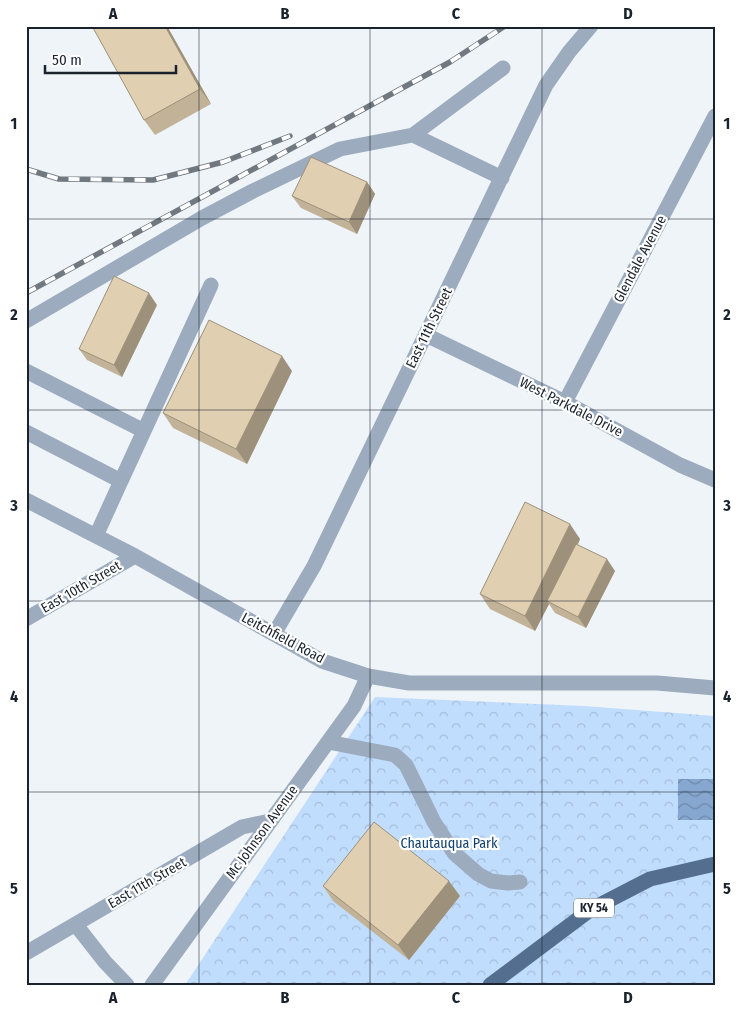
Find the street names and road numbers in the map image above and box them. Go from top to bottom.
street label: Glendale Avenue [610,213,670,305]
street label: East 11th Street [402,285,456,371]
street label: West Parkdale Drive [517,374,626,440]
street label: East 10th Street [38,557,124,617]
street label: Leitchfield Road [238,609,328,667]
street label: Mc Johnson Avenue [222,782,302,882]
street label: East 11th Street [105,854,189,912]
road number: KY 54 [574,898,614,918]

